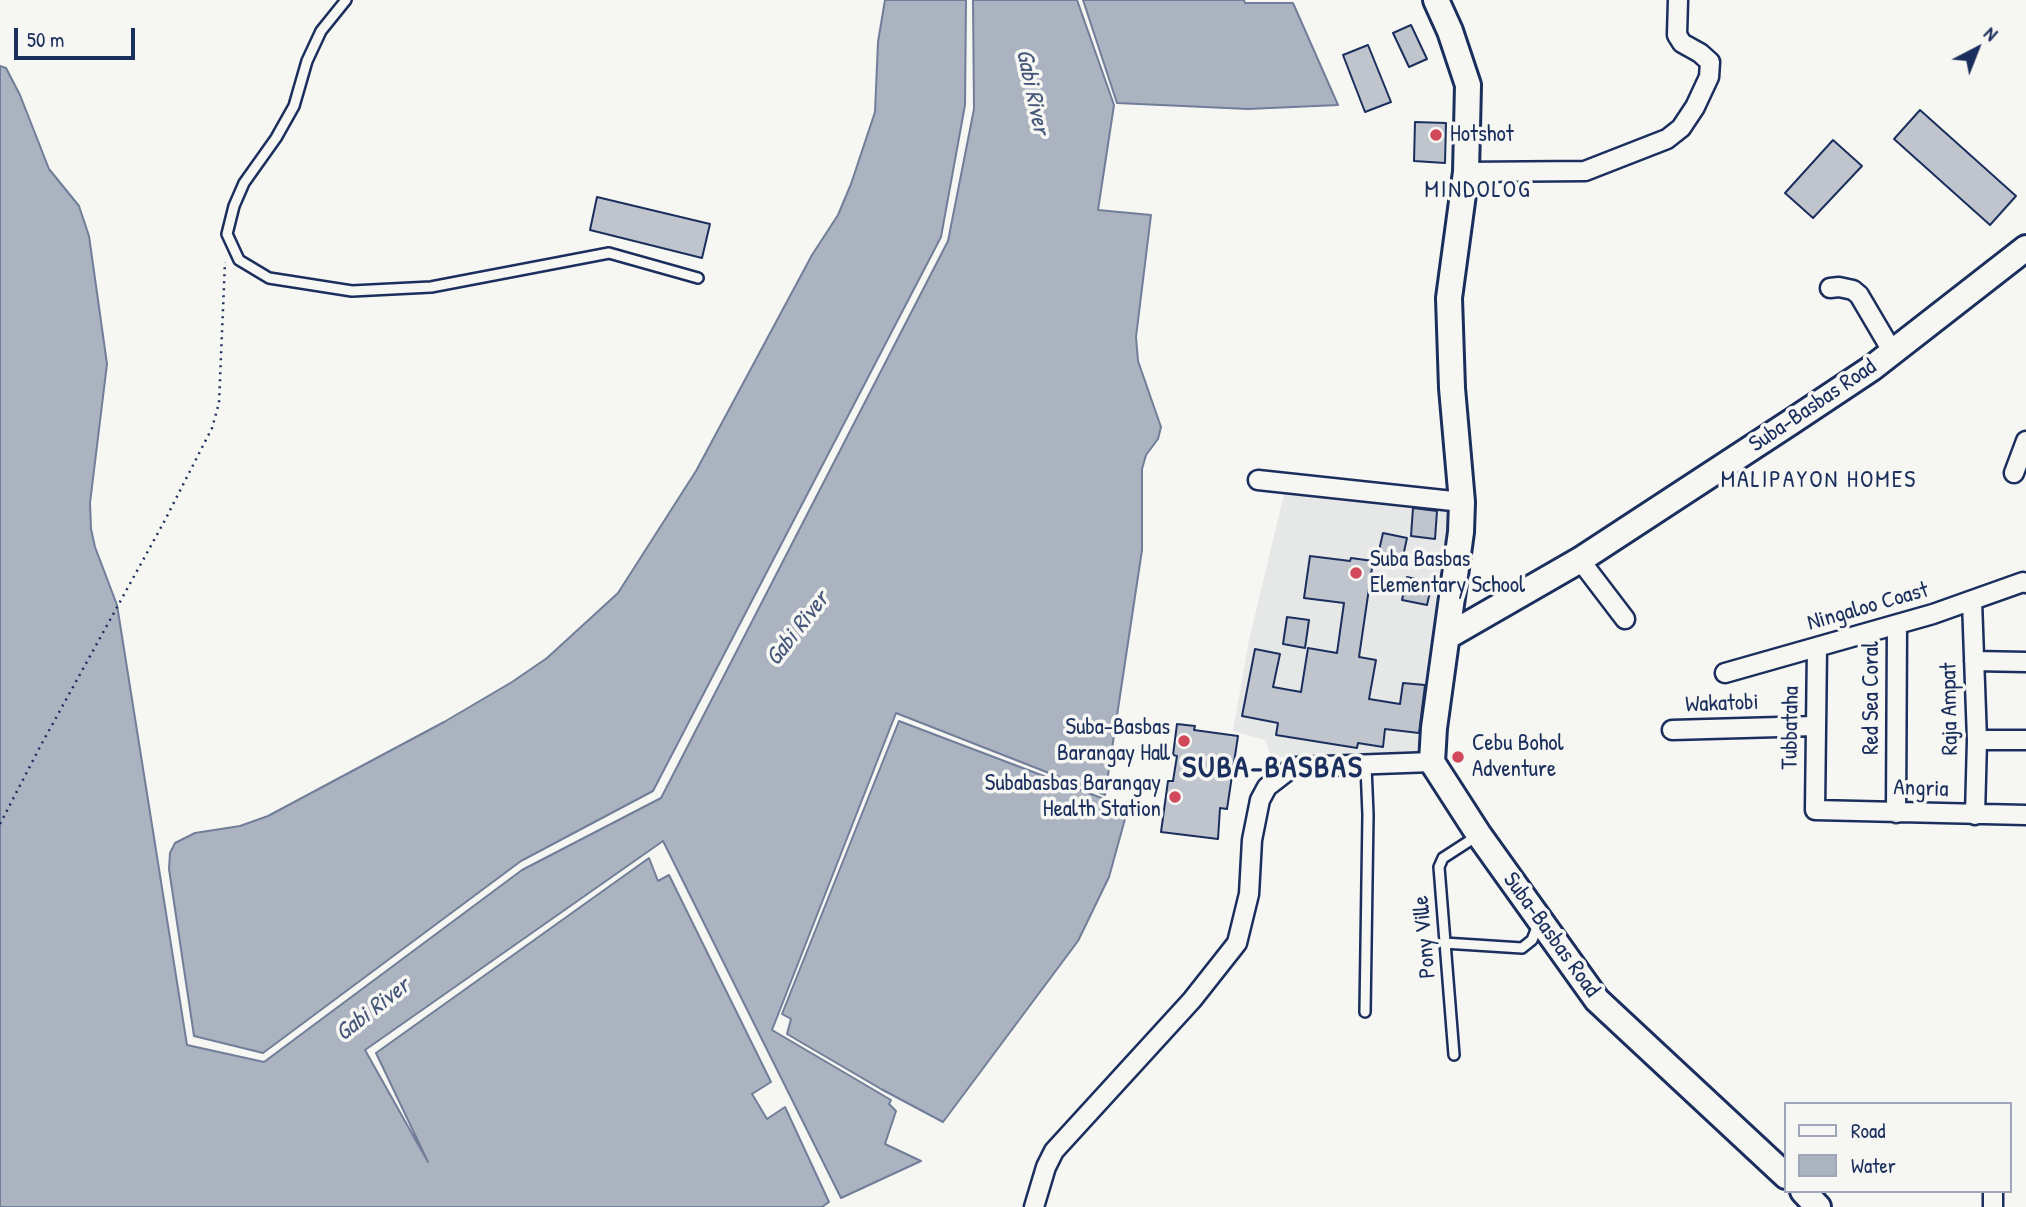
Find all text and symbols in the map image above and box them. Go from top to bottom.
scale bar [18,14,138,58]
north arrow [1942,14,2012,84]
text: N [1979,20,2004,46]
text: 50 m [27,25,64,54]
water label: Gabi River [1009,47,1055,137]
place label: Hotshot [1450,121,1514,149]
marker: Hotshot [1428,127,1444,143]
district label: MINDOLOG [1425,177,1531,205]
street label: Suba-Basbas Road [1744,353,1882,459]
district label: MALIPAYON HOMES [1723,467,1915,495]
place label: Suba Basbas Elementary School [1370,546,1525,600]
marker: Suba Basbas Elementary School [1348,565,1364,581]
street label: Ningaloo Coast [1804,577,1932,637]
water label: Gabi River [760,586,836,672]
street label: Red Sea Coral [1858,641,1886,755]
street label: Raja Ampat [1935,662,1965,756]
street label: Tubbataha [1776,686,1806,770]
street label: Wakatobi [1685,689,1759,719]
place label: Suba-Basbas Barangay Hall [1057,714,1170,768]
place label: Cebu Bohol Adventure [1472,730,1564,784]
marker: Suba-Basbas Barangay Hall [1176,733,1192,749]
marker: Cebu Bohol Adventure [1450,749,1466,765]
district label: SUBA-BASBAS [1184,751,1362,787]
place label: Subabasbas Barangay Health Station [985,770,1161,824]
street label: Angria [1893,774,1949,804]
marker: Subabasbas Barangay Health Station [1167,789,1183,805]
street label: Suba-Basbas Road [1497,867,1605,1003]
street label: Pony Ville [1408,895,1442,979]
water label: Gabi River [330,972,416,1048]
legend [1784,1102,2012,1193]
text: Road [1851,1116,1885,1145]
text: Water [1851,1151,1896,1180]

